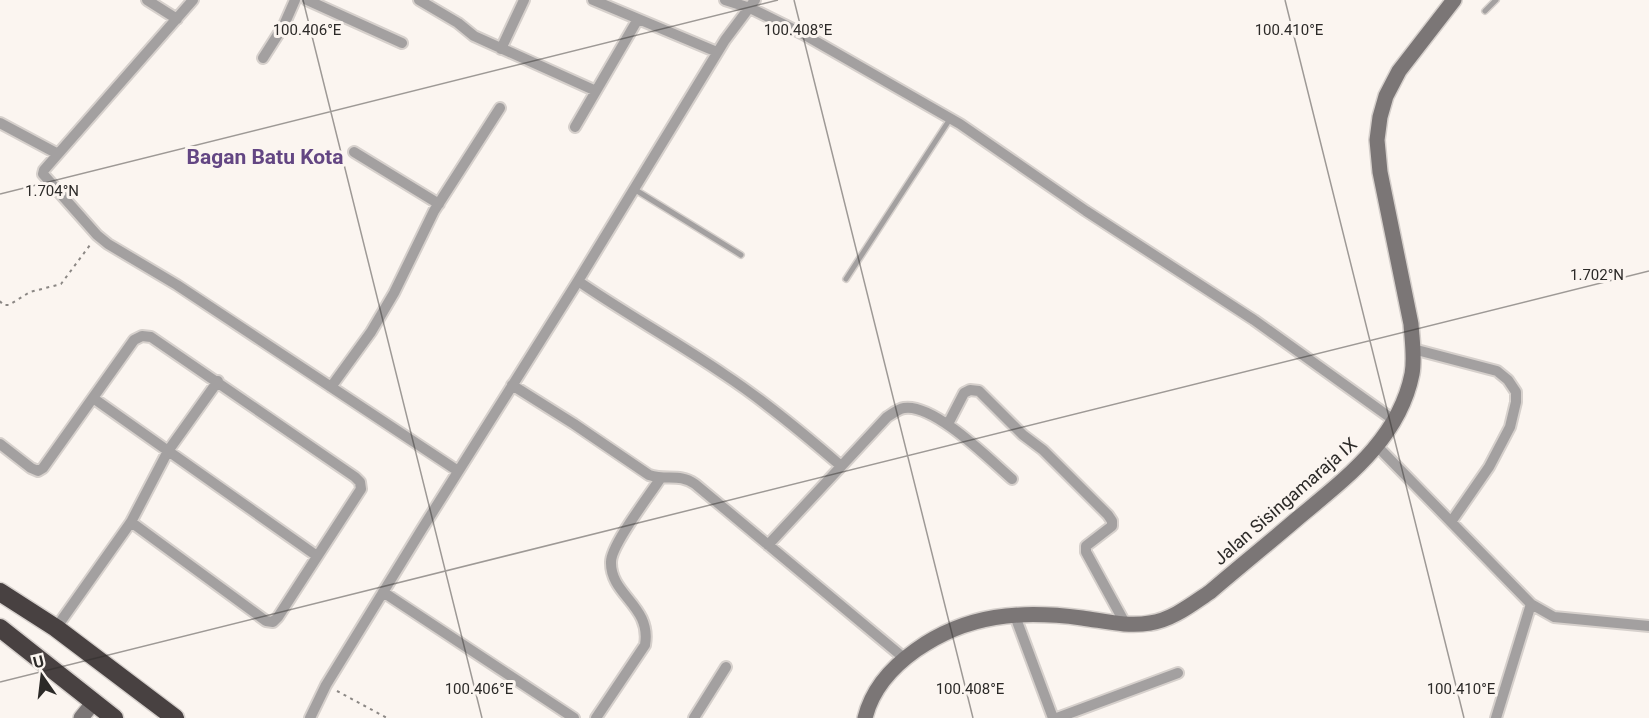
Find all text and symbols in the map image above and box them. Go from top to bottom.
text: 100.406°E [273,21,342,39]
text: 100.408°E [764,21,833,39]
text: 100.410°E [1255,21,1324,39]
district label: Bagan Batu Kota [187,145,343,169]
text: 1.704°N [25,182,79,200]
text: 1.702°N [1570,266,1624,284]
street label: Jalan Sisingamaraja IX [1209,433,1361,569]
north arrow [12,646,72,706]
text: U [31,651,46,672]
text: 100.406°E [445,680,514,698]
text: 100.408°E [936,680,1005,698]
text: 100.410°E [1427,680,1496,698]

